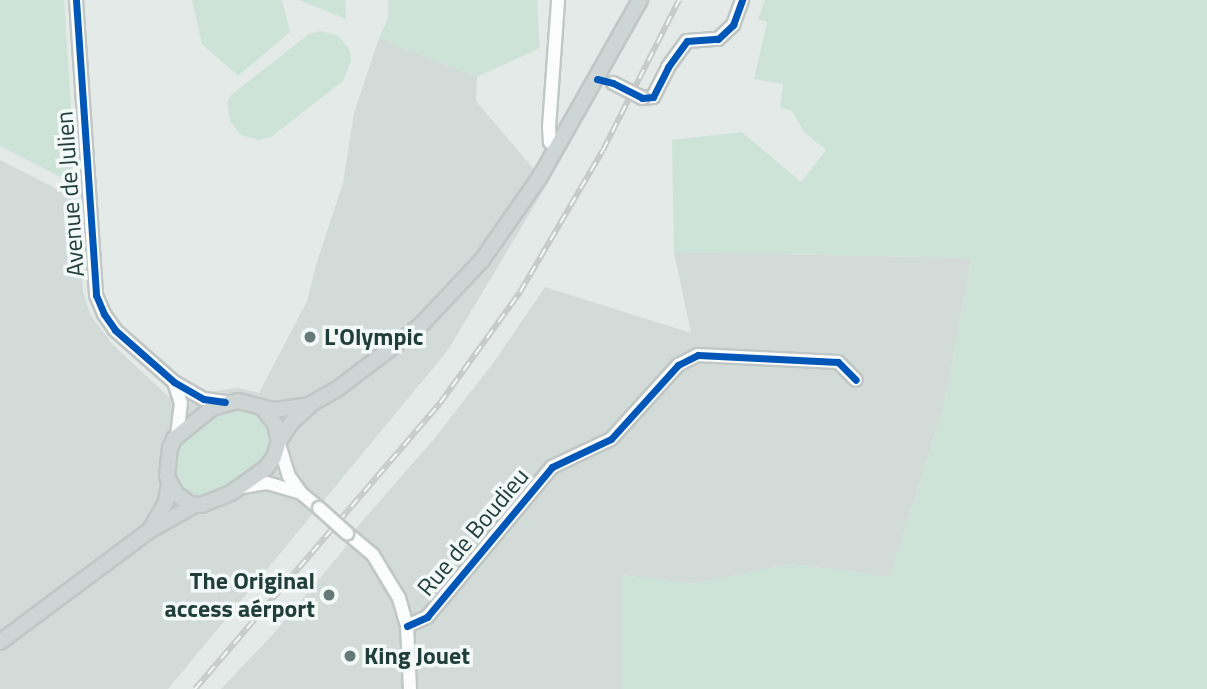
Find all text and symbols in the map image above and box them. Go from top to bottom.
street label: Avenue de Julien [50,110,90,278]
place label: L'Olympic [324,323,423,351]
marker: L'Olympic [302,329,318,345]
street label: Rue de Boudieu [411,462,535,602]
place label: The Original access aérport [164,567,315,623]
marker: The Original access aérport [321,587,337,603]
place label: King Jouet [364,642,470,670]
marker: King Jouet [342,648,358,664]

